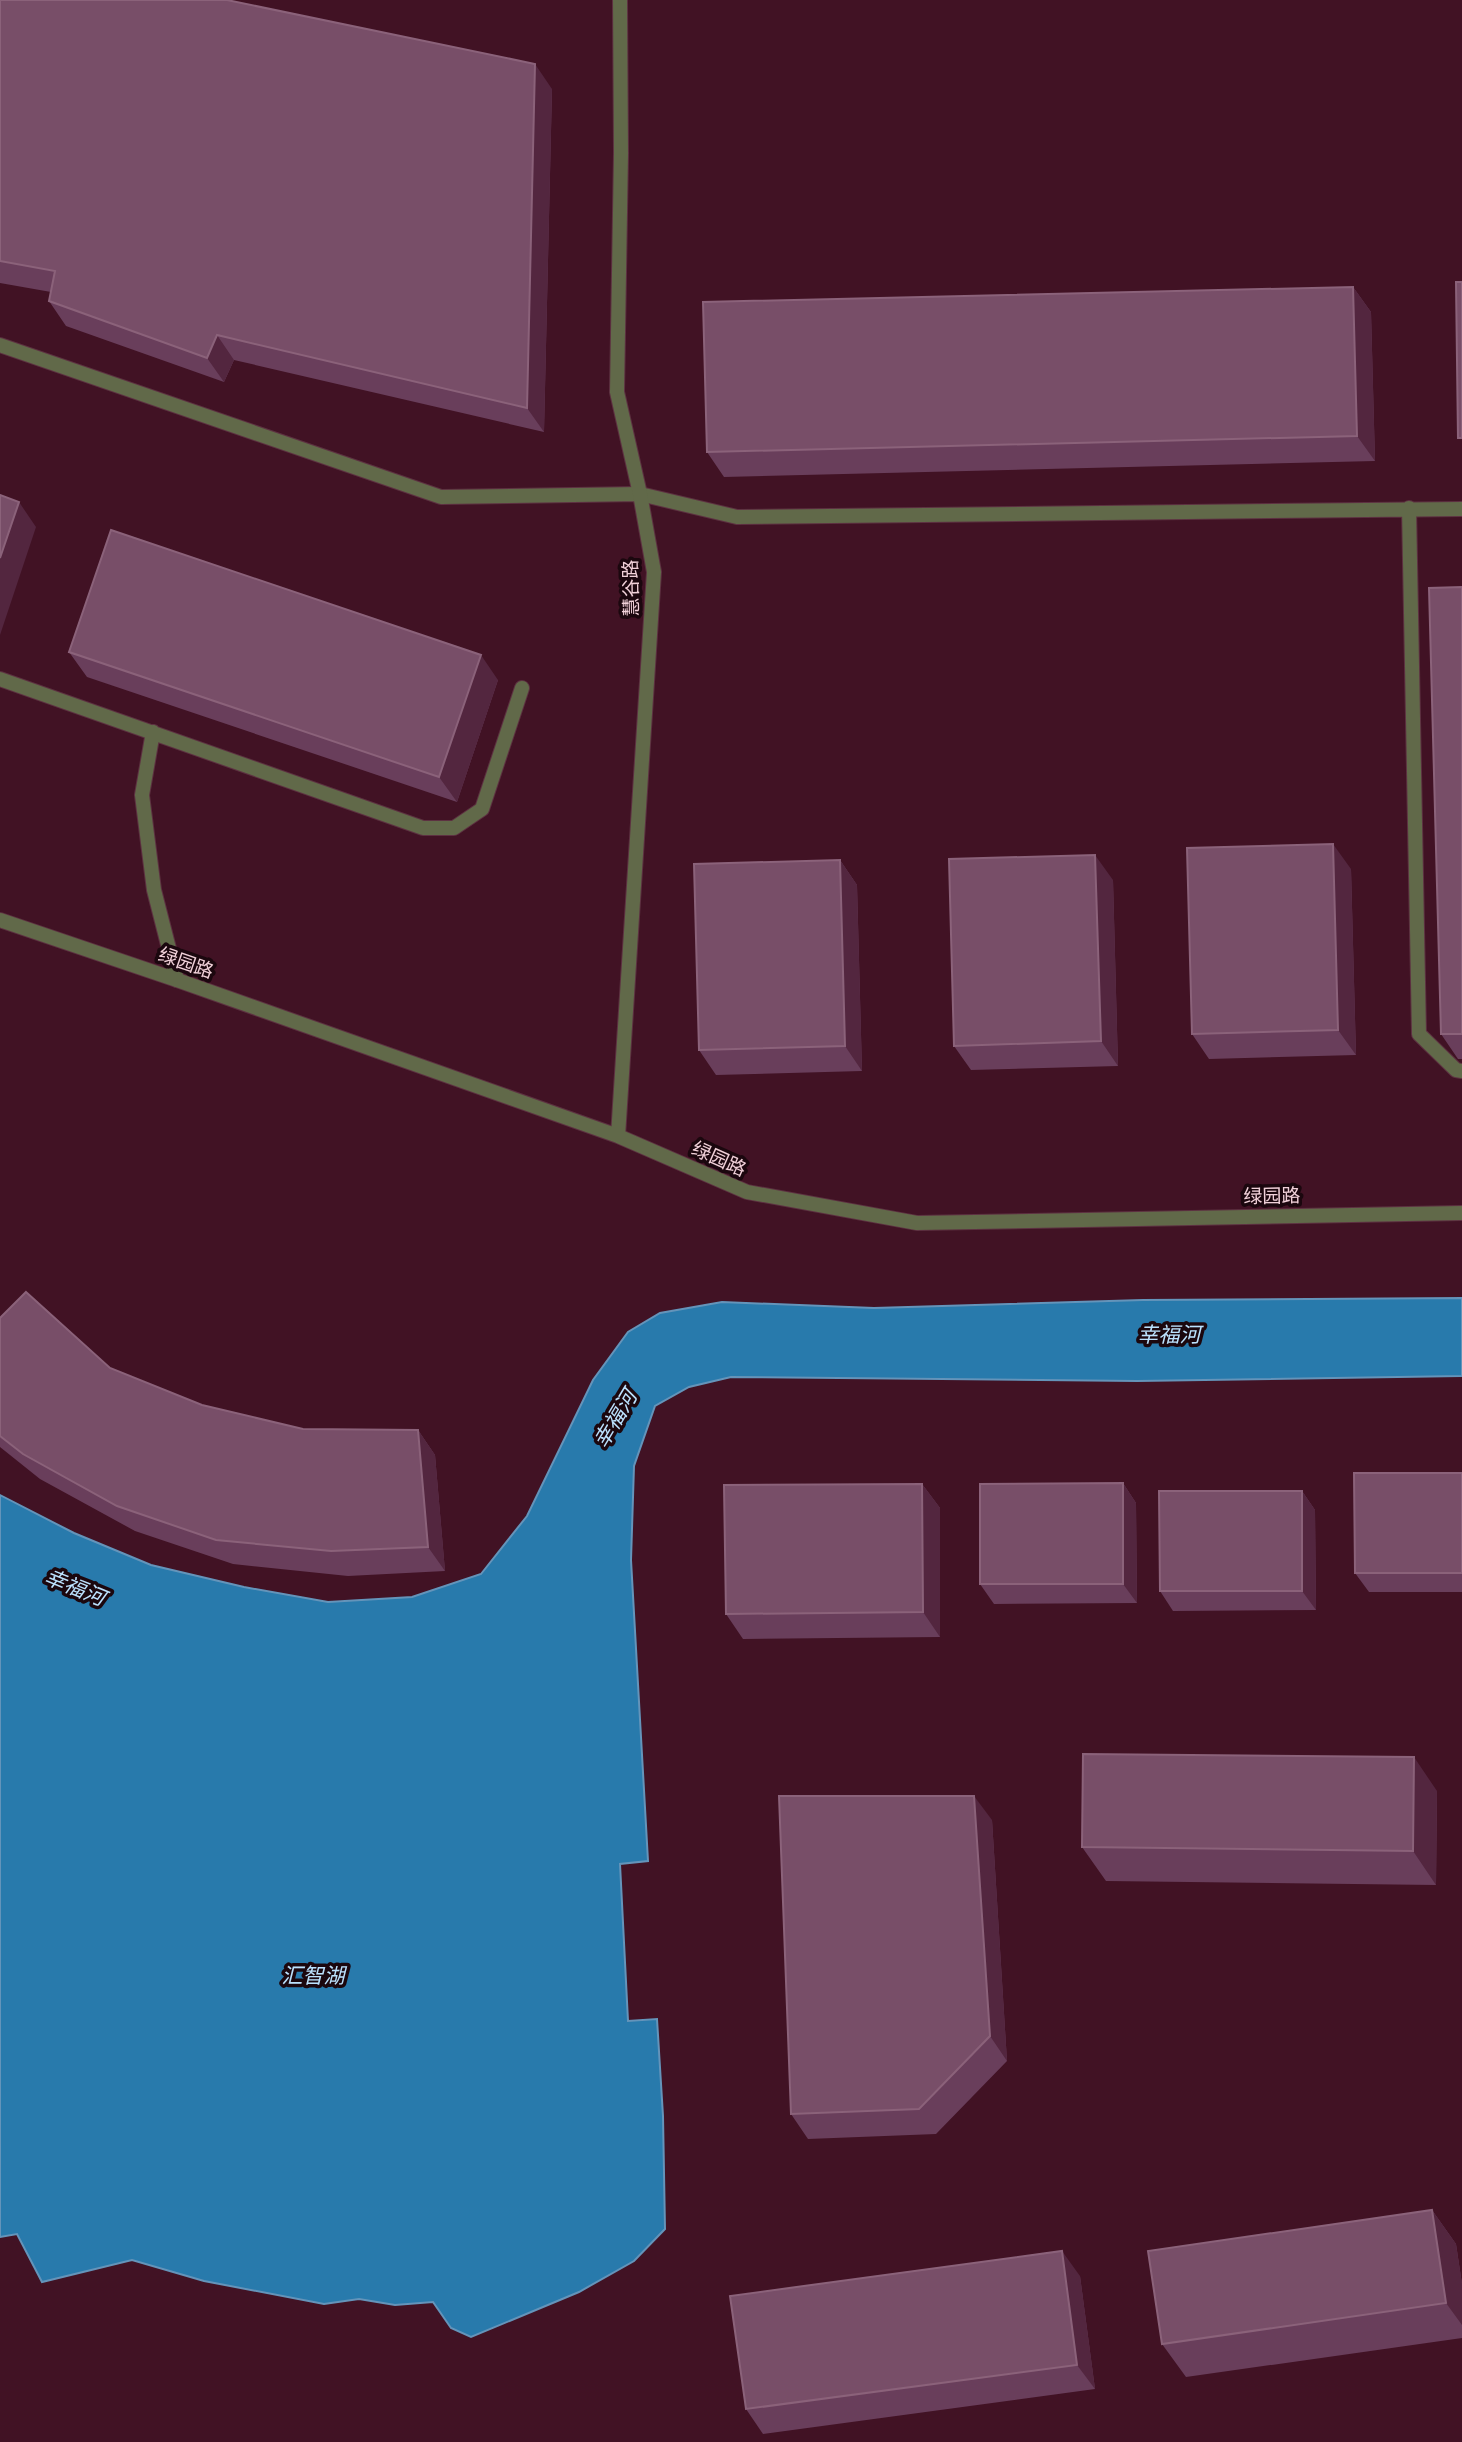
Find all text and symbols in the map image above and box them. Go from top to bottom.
street label: 慧谷路 [619,559,643,617]
street label: 绿园路 [155,943,217,983]
street label: 绿园路 [688,1137,750,1181]
street label: 绿园路 [1243,1184,1301,1208]
water label: 幸福河 [1138,1322,1204,1347]
water label: 幸福河 [588,1382,644,1452]
water label: 幸福河 [41,1564,113,1612]
water label: 汇智湖 [282,1963,347,1988]

